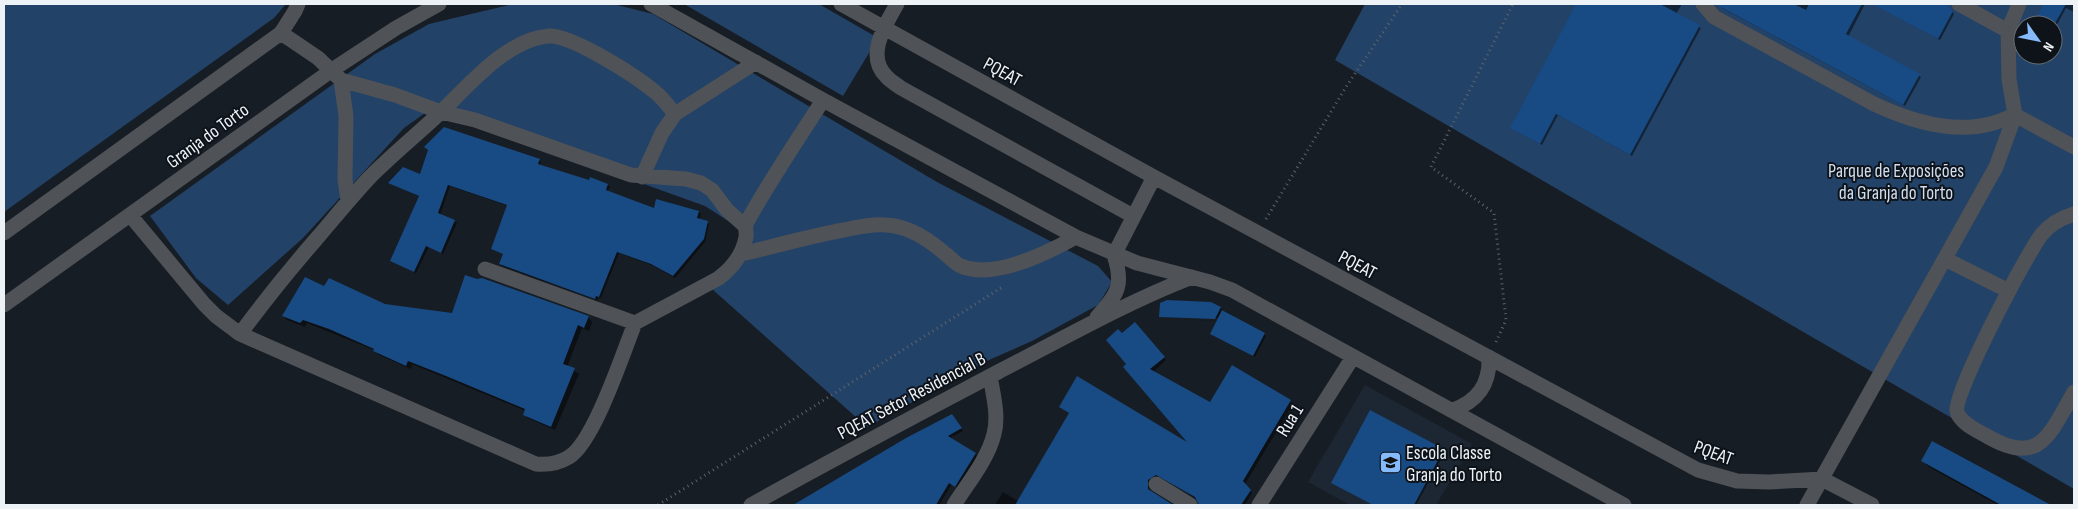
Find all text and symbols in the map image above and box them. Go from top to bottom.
north arrow [2013,15,2063,65]
text: N [2039,39,2058,55]
street label: PQEAT [979,53,1026,92]
street label: Granja do Torto [162,99,254,174]
park label: Parque de Exposições da Granja do Torto [1828,160,1964,205]
street label: PQEAT [1334,246,1381,285]
street label: PQEAT Setor Residencial B [834,348,990,445]
street label: Rua 1 [1272,400,1309,441]
street label: PQEAT [1691,436,1737,471]
place label: Escola Classe Granja do Torto [1406,442,1502,487]
school or university icon: Escola Classe Granja do Torto [1378,451,1402,475]

